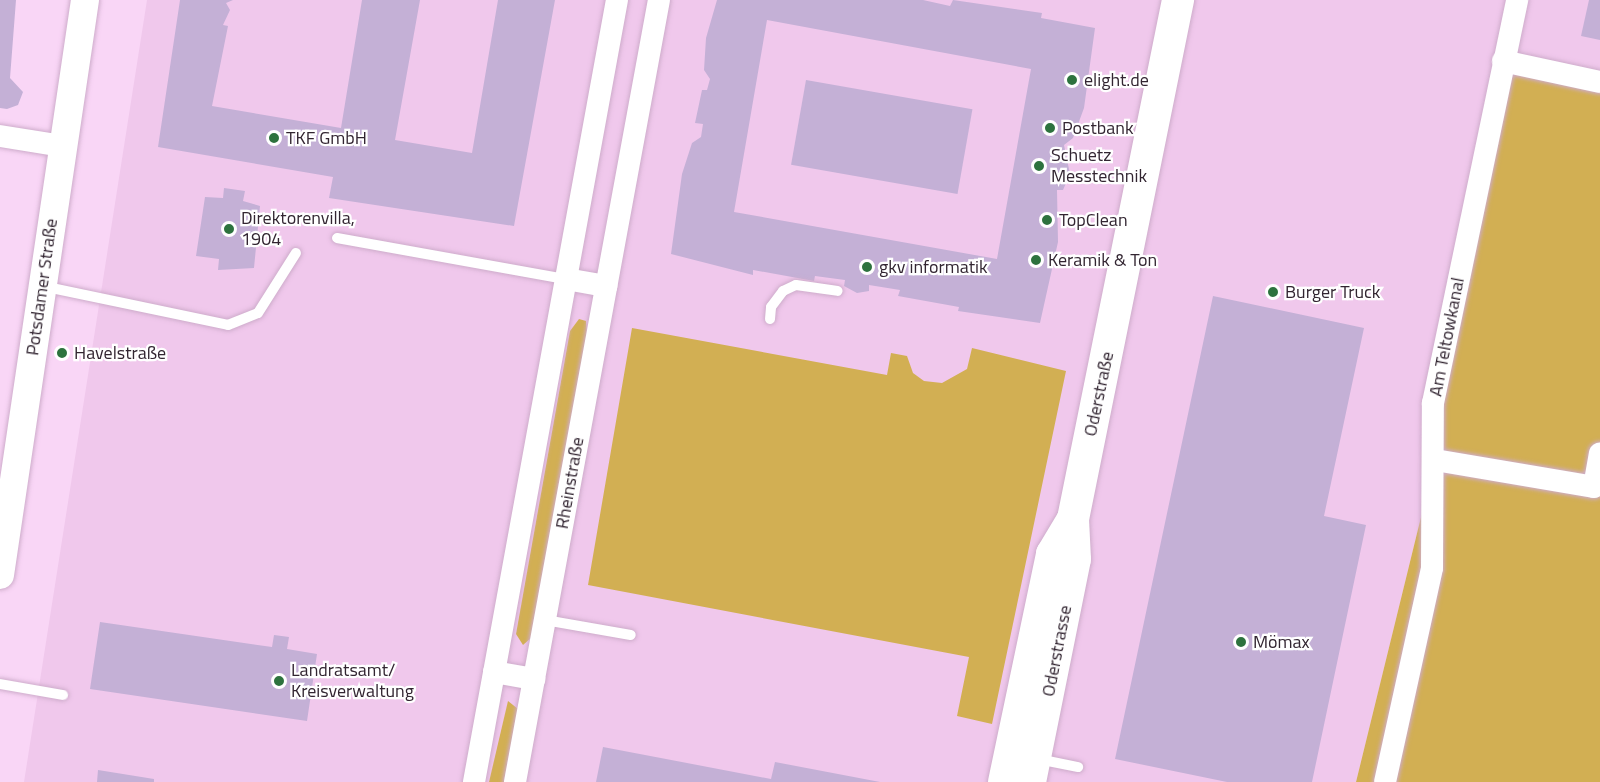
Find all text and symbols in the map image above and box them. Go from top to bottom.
place label: elight.de [1084,69,1149,91]
marker: elight.de [1065,73,1079,87]
place label: Postbank [1062,117,1134,139]
marker: Postbank [1043,121,1057,135]
place label: TKF GmbH [286,127,367,149]
marker: TKF GmbH [267,131,281,145]
place label: Schuetz Messtechnik [1051,145,1147,188]
marker: Schuetz Messtechnik [1032,159,1046,173]
place label: Direktorenvilla, 1904 [241,208,355,250]
place label: TopClean [1059,209,1128,231]
marker: TopClean [1040,213,1054,227]
street label: Potsdamer Straße [22,217,62,357]
marker: Direktorenvilla, 1904 [222,222,236,236]
place label: Keramik & Ton [1048,249,1157,271]
marker: Keramik & Ton [1029,253,1043,267]
place label: gkv informatik [879,256,988,278]
marker: gkv informatik [860,260,874,274]
street label: Am Teltowkanal [1425,276,1469,398]
place label: Burger Truck [1285,281,1380,303]
marker: Burger Truck [1266,285,1280,299]
place label: Havelstraße [74,342,166,364]
marker: Havelstraße [55,346,69,360]
street label: Oderstraße [1079,350,1119,438]
street label: Rheinstraße [551,435,589,531]
street label: Oderstrasse [1038,604,1076,698]
place label: Mömax [1253,631,1310,653]
marker: Mömax [1234,635,1248,649]
place label: Landratsamt/ Kreisverwaltung [291,660,414,702]
marker: Landratsamt/ Kreisverwaltung [272,674,286,688]

